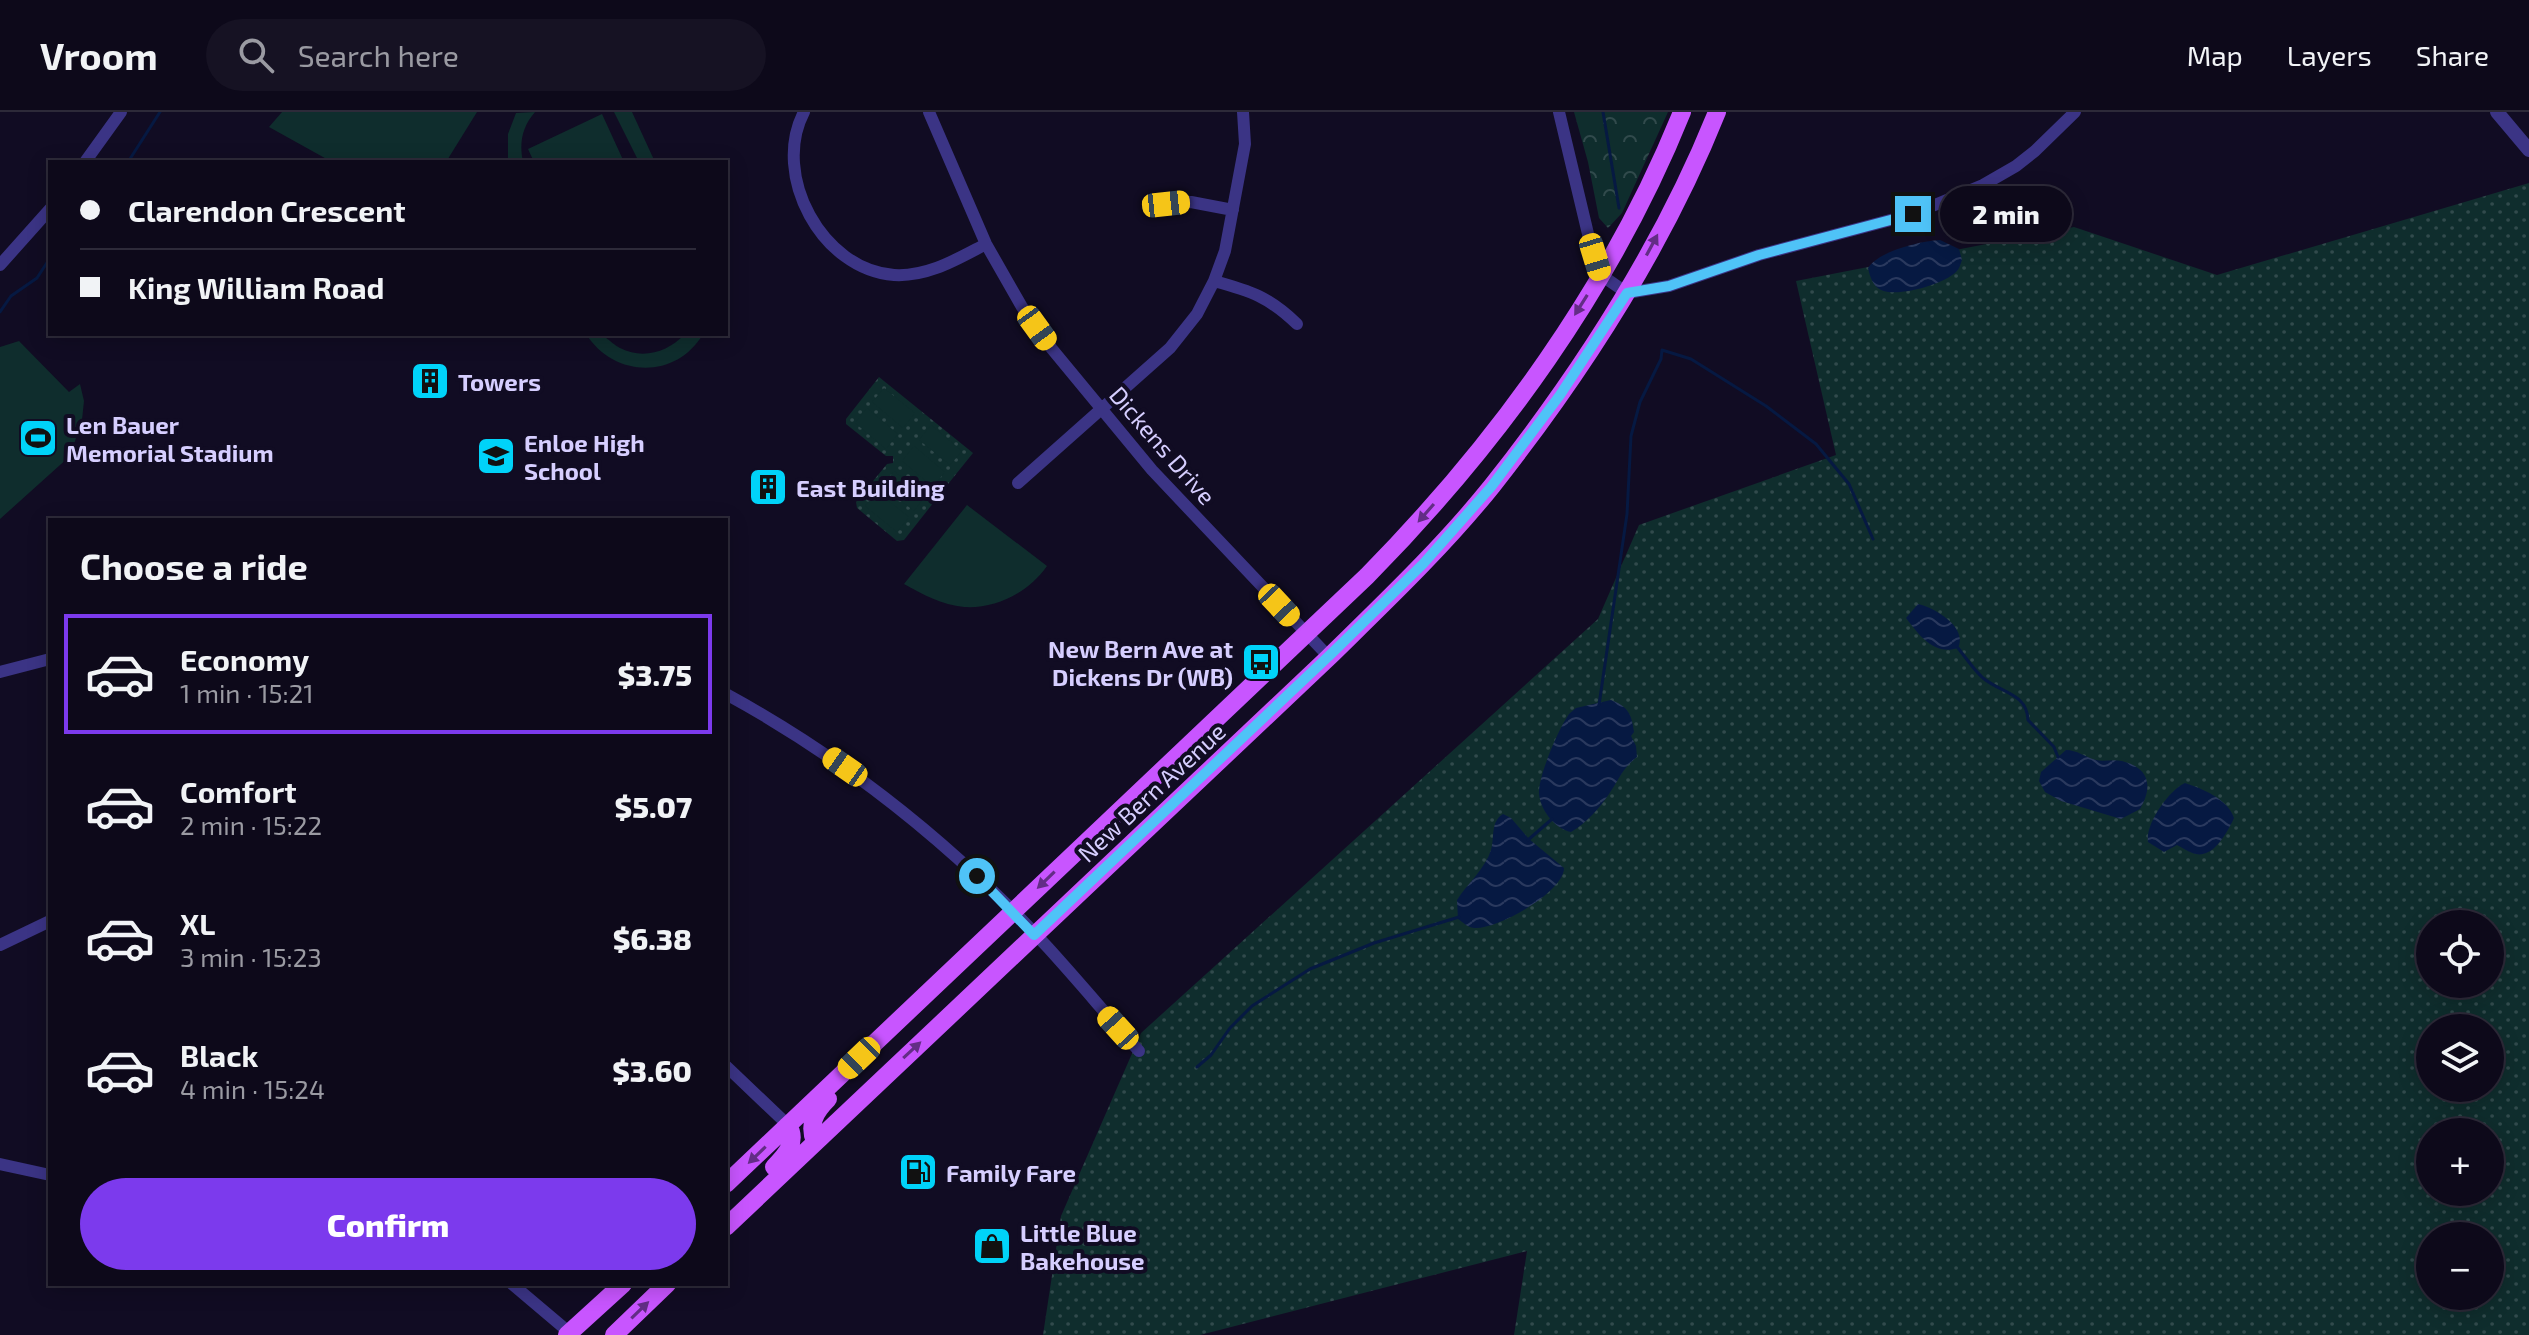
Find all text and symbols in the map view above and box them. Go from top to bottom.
search box [206,19,766,91]
text: Vroom [40,32,158,78]
icon: search [234,33,278,77]
text: Search here [298,37,459,73]
text: Map [2187,38,2243,72]
text: Layers [2287,38,2372,72]
text: Share [2416,38,2489,72]
callout: 2 min [1941,186,2073,242]
car [1141,190,1191,218]
text: Clarendon Crescent [128,192,406,228]
route end [1895,196,1931,232]
text: 2 min [1972,198,2040,229]
car [1577,231,1613,283]
one-way arrow [1646,234,1659,257]
text: King William Road [128,269,385,305]
one-way arrow [1575,294,1589,316]
car [1013,302,1061,354]
building icon: Towers [409,360,451,402]
place label: Towers [458,367,541,396]
street label: Dickens Drive [1104,380,1222,510]
place label: Len Bauer Memorial Stadium [66,410,274,467]
sports icon: Len Bauer Memorial Stadium [17,417,59,459]
place label: Enloe High School [524,428,645,485]
school or university icon: Enloe High School [475,435,517,477]
building icon: East Building [747,466,789,508]
place label: East Building [796,473,945,502]
one-way arrow [1418,503,1435,523]
text: Choose a ride [80,544,308,587]
car [1254,579,1304,631]
place label: New Bern Ave at Dickens Dr (WB) [1048,634,1233,691]
icon: car [84,638,156,710]
text: Economy [180,641,309,677]
bus stop icon: New Bern Ave at Dickens Dr (WB) [1240,641,1282,683]
text: $3.75 [618,656,692,692]
text: 1 min · 15:21 [180,677,314,708]
street label: New Bern Avenue [1071,716,1231,868]
car [818,743,872,791]
icon: car [84,770,156,842]
text: Comfort [180,773,297,809]
text: $5.07 [615,788,692,824]
text: 2 min · 15:22 [180,809,322,840]
route start [959,858,995,894]
one-way arrow [1037,870,1056,889]
icon: car [84,902,156,974]
text: XL [180,905,215,941]
map controls [2416,910,2504,1310]
button: locate [2416,910,2504,998]
text: $6.38 [613,920,692,956]
text: 3 min · 15:23 [180,941,322,972]
car [1093,1002,1143,1054]
button: layers [2416,1014,2504,1102]
car [833,1033,885,1083]
icon: car [84,1034,156,1106]
text: Black [180,1037,258,1073]
one-way arrow [902,1042,921,1060]
text: $3.60 [612,1052,692,1088]
text: 4 min · 15:24 [180,1073,325,1104]
button: + [2416,1118,2504,1206]
one-way arrow [748,1145,767,1163]
fuel station icon: Family Fare [897,1151,939,1193]
place label: Family Fare [946,1158,1076,1187]
button: Confirm [80,1178,696,1270]
place label: Little Blue Bakehouse [1020,1218,1145,1275]
button: − [2416,1222,2504,1310]
shop icon: Little Blue Bakehouse [971,1225,1013,1267]
one-way arrow [631,1301,650,1319]

